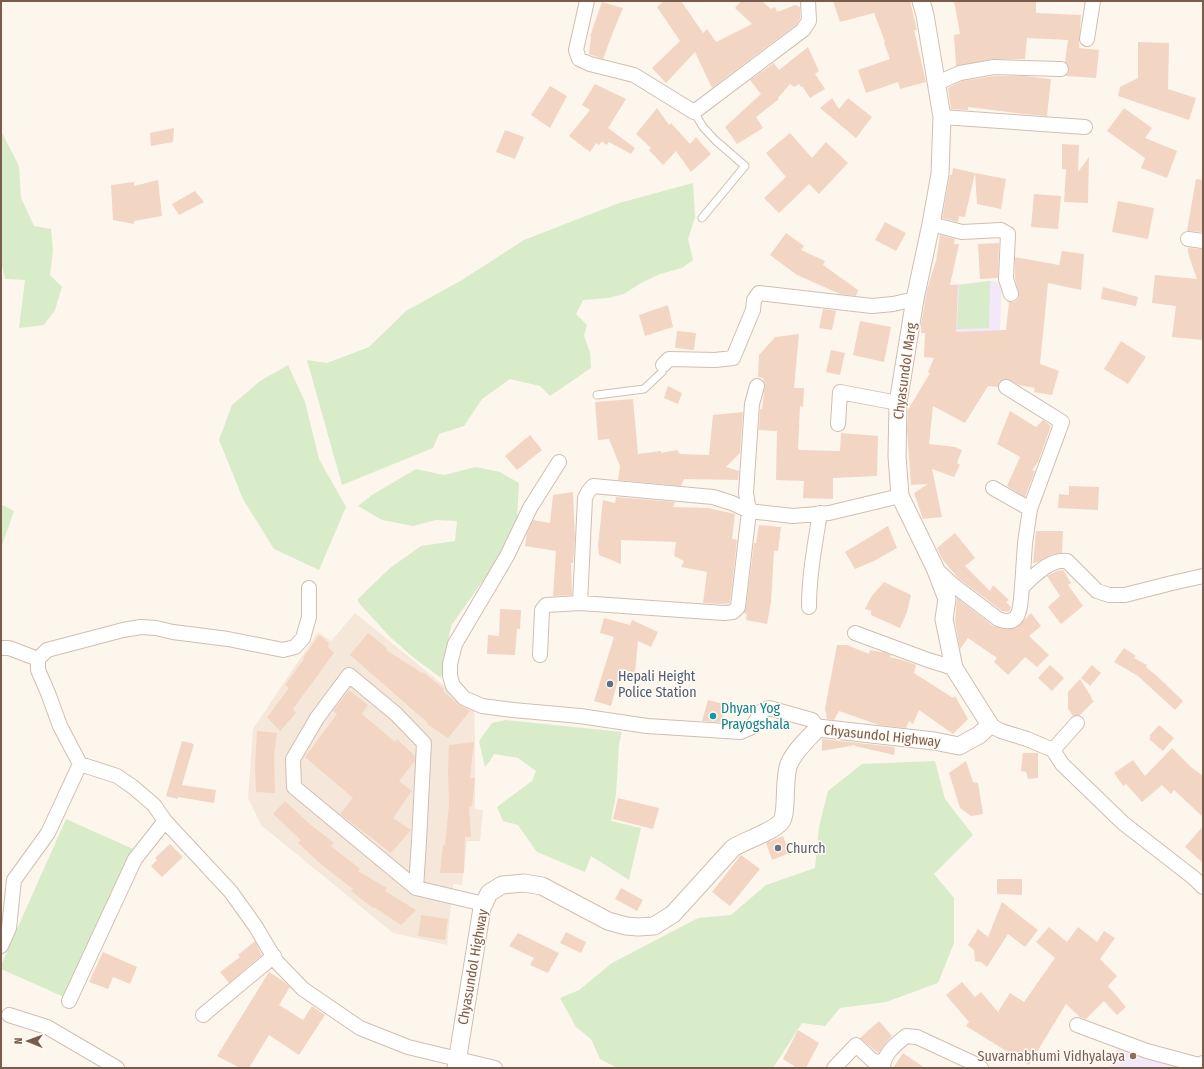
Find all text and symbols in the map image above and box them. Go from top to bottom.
street label: Chyasundol Marg [890,321,920,421]
place label: Hepali Height Police Station [618,668,697,701]
marker: Hepali Height Police Station [605,679,615,689]
place label: Dhyan Yog Prayogshala [721,700,790,733]
marker: Dhyan Yog Prayogshala [708,711,718,721]
street label: Chyasundol Highway [823,721,942,751]
place label: Church [786,840,826,857]
marker: Church [773,843,783,853]
street label: Chyasundol Highway [454,907,492,1026]
north arrow [8,1021,48,1061]
text: N [12,1037,25,1044]
place label: Suvarnabhumi Vidhyalaya [978,1048,1125,1065]
marker: Suvarnabhumi Vidhyalaya [1128,1051,1138,1061]

